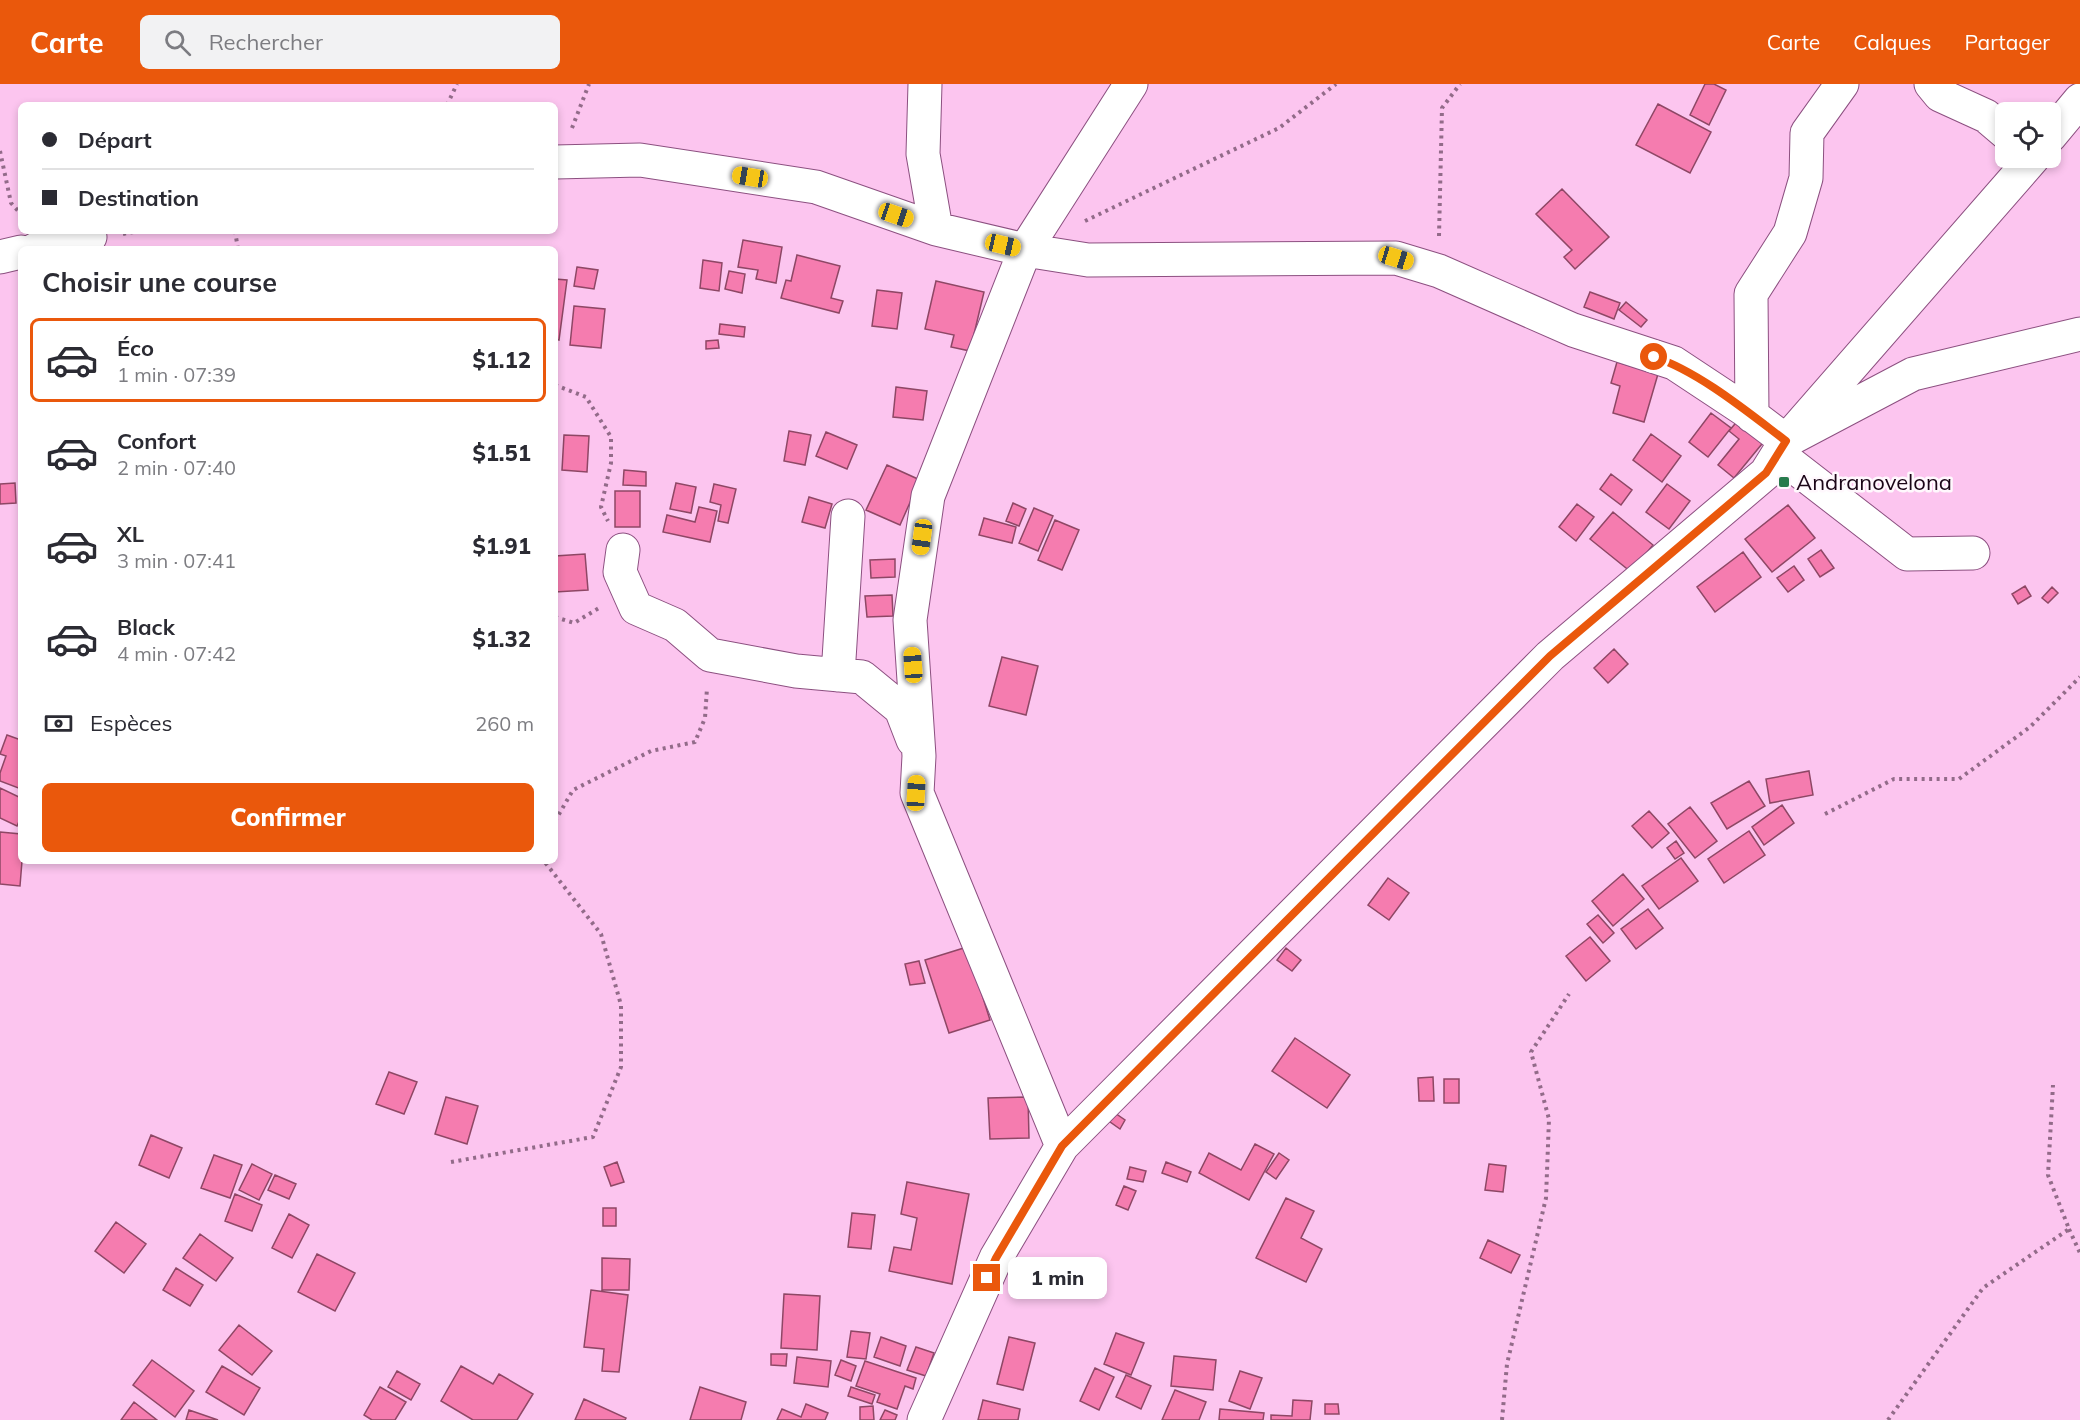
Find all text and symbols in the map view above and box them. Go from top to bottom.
search box [140,15,560,69]
text: Carte [30,25,104,60]
icon: search [161,26,194,59]
text: Rechercher [209,28,323,56]
text: Carte [1767,29,1820,55]
text: Calques [1853,29,1931,55]
text: Partager [1964,29,2050,55]
map controls [1995,102,2061,168]
button: locate [1995,102,2061,168]
text: Départ [78,126,152,154]
car [731,165,769,189]
text: Destination [78,184,199,212]
car [876,201,916,229]
car [983,232,1023,258]
car [1376,244,1416,272]
text: Choisir une course [42,265,277,299]
icon: car [45,333,99,387]
text: Éco [117,334,154,362]
route start [1640,343,1667,370]
text: $1.12 [472,346,531,374]
text: 1 min · 07:39 [117,362,236,387]
icon: car [45,426,99,480]
text: Confort [117,427,196,455]
text: $1.51 [472,439,531,467]
text: 2 min · 07:40 [117,455,236,480]
place label: Andranovelona [1796,468,1952,496]
marker: Andranovelona [1777,475,1791,489]
car [911,518,933,556]
icon: car [45,519,99,573]
text: XL [117,520,144,548]
text: $1.91 [472,532,531,560]
text: 3 min · 07:41 [117,548,236,573]
icon: car [45,612,99,666]
text: Black [117,613,175,641]
text: $1.32 [472,625,531,653]
text: 4 min · 07:42 [117,641,236,666]
car [903,646,923,684]
icon: cash [42,707,75,740]
text: Espèces [90,709,172,737]
text: 260 m [475,711,534,736]
car [906,775,926,811]
button: Confirmer [42,783,534,852]
callout: 1 min [1008,1257,1107,1299]
route end [973,1264,1000,1291]
text: 1 min [1031,1265,1084,1290]

